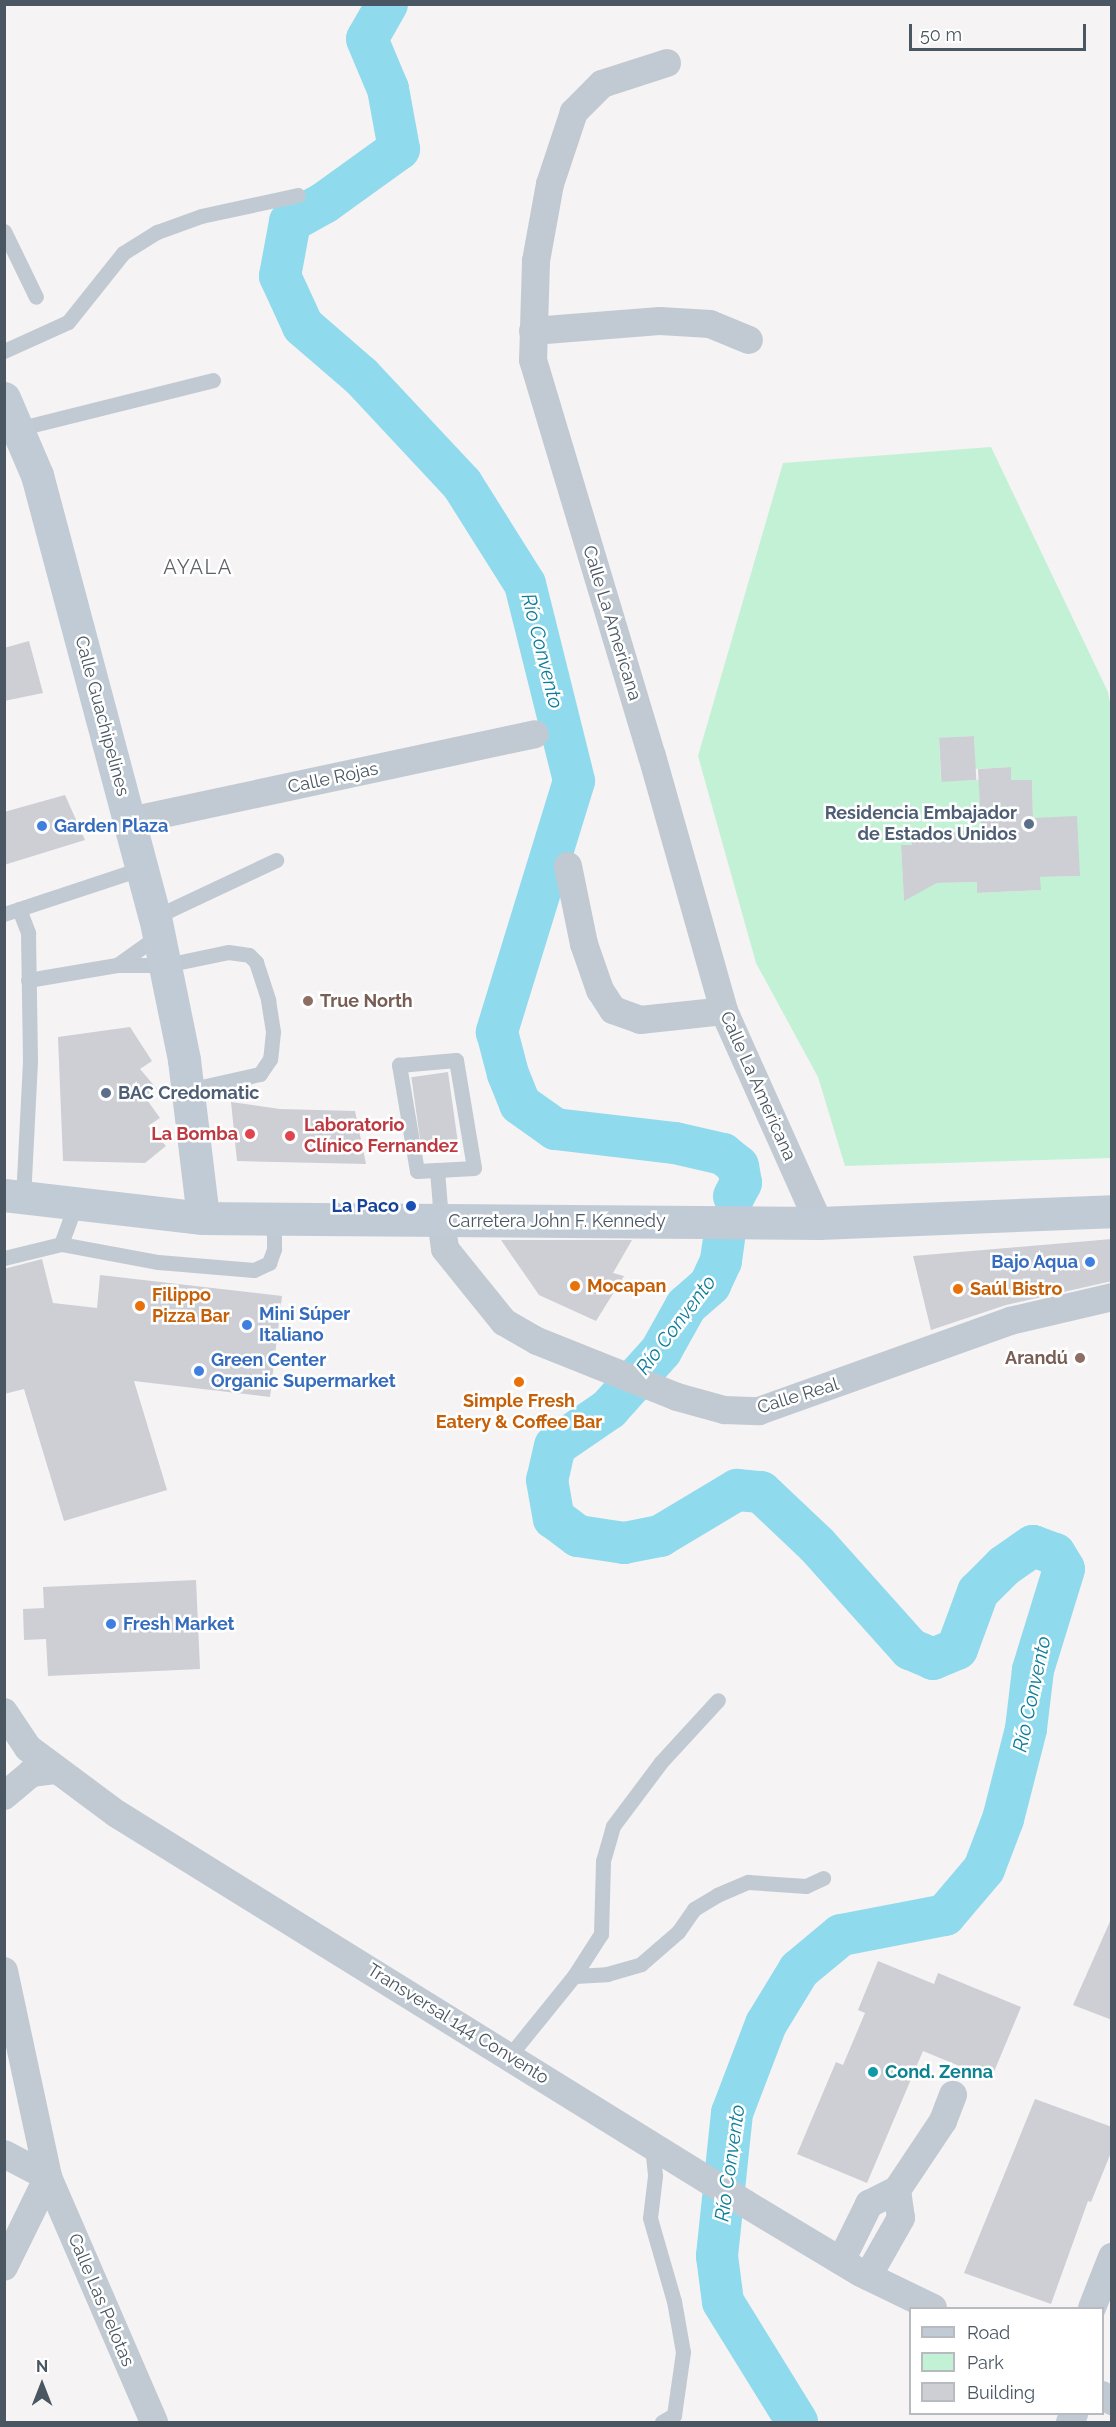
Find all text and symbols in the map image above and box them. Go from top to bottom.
scale bar [912,12,1089,50]
text: 50 m [920,24,962,45]
street label: Calle La Americana [578,543,646,703]
district label: AYALA [163,555,233,579]
water label: Río Convento [516,591,568,711]
street label: Calle Guachipelines [70,633,134,799]
street label: Calle Rojas [286,758,380,798]
place label: Residencia Embajador de Estados Unidos [825,803,1017,846]
place label: Garden Plaza [54,815,168,837]
marker: Residencia Embajador de Estados Unidos [1022,817,1036,831]
marker: Garden Plaza [35,819,49,833]
place label: True North [320,990,413,1012]
marker: True North [301,994,315,1008]
street label: Calle La Americana [715,1008,801,1164]
place label: BAC Credomatic [118,1082,259,1104]
marker: BAC Credomatic [99,1086,113,1100]
place label: Laboratorio Clínico Fernandez [304,1115,458,1158]
place label: La Bomba [151,1123,238,1145]
marker: La Bomba [243,1127,257,1141]
marker: Laboratorio Clínico Fernandez [281,1127,299,1145]
place label: La Paco [331,1195,399,1217]
marker: La Paco [404,1199,418,1213]
street label: Carretera John F. Kennedy [448,1210,666,1232]
place label: Bajo Aqua [991,1251,1078,1273]
marker: Bajo Aqua [1083,1255,1097,1269]
water label: Río Convento [631,1271,721,1379]
place label: Mocapan [587,1275,666,1297]
place label: Saúl Bistro [970,1278,1063,1300]
marker: Mocapan [568,1279,582,1293]
marker: Saúl Bistro [951,1282,965,1296]
place label: Filippo Pizza Bar [152,1285,230,1328]
marker: Filippo Pizza Bar [133,1299,147,1313]
place label: Mini Súper Italiano [259,1304,350,1346]
marker: Mini Súper Italiano [240,1318,254,1332]
place label: Arandú [1005,1347,1068,1369]
place label: Green Center Organic Supermarket [211,1350,396,1392]
marker: Arandú [1073,1351,1087,1365]
marker: Green Center Organic Supermarket [192,1364,206,1378]
street label: Calle Real [755,1373,841,1419]
marker: Simple Fresh Eatery & Coffee Bar [512,1375,526,1389]
place label: Simple Fresh Eatery & Coffee Bar [436,1391,602,1434]
place label: Fresh Market [123,1613,234,1635]
marker: Fresh Market [104,1617,118,1631]
water label: Río Convento [1008,1634,1056,1754]
street label: Transversal 144 Convento [363,1959,553,2089]
place label: Cond. Zenna [885,2061,993,2083]
marker: Cond. Zenna [866,2065,880,2079]
water label: Río Convento [710,2103,750,2223]
street label: Calle Las Pelotas [63,2230,139,2370]
legend [909,2307,1104,2415]
text: Road [967,2322,1010,2343]
text: Park [967,2352,1004,2373]
north arrow [12,2355,72,2415]
text: N [36,2357,48,2376]
text: Building [967,2382,1035,2403]

